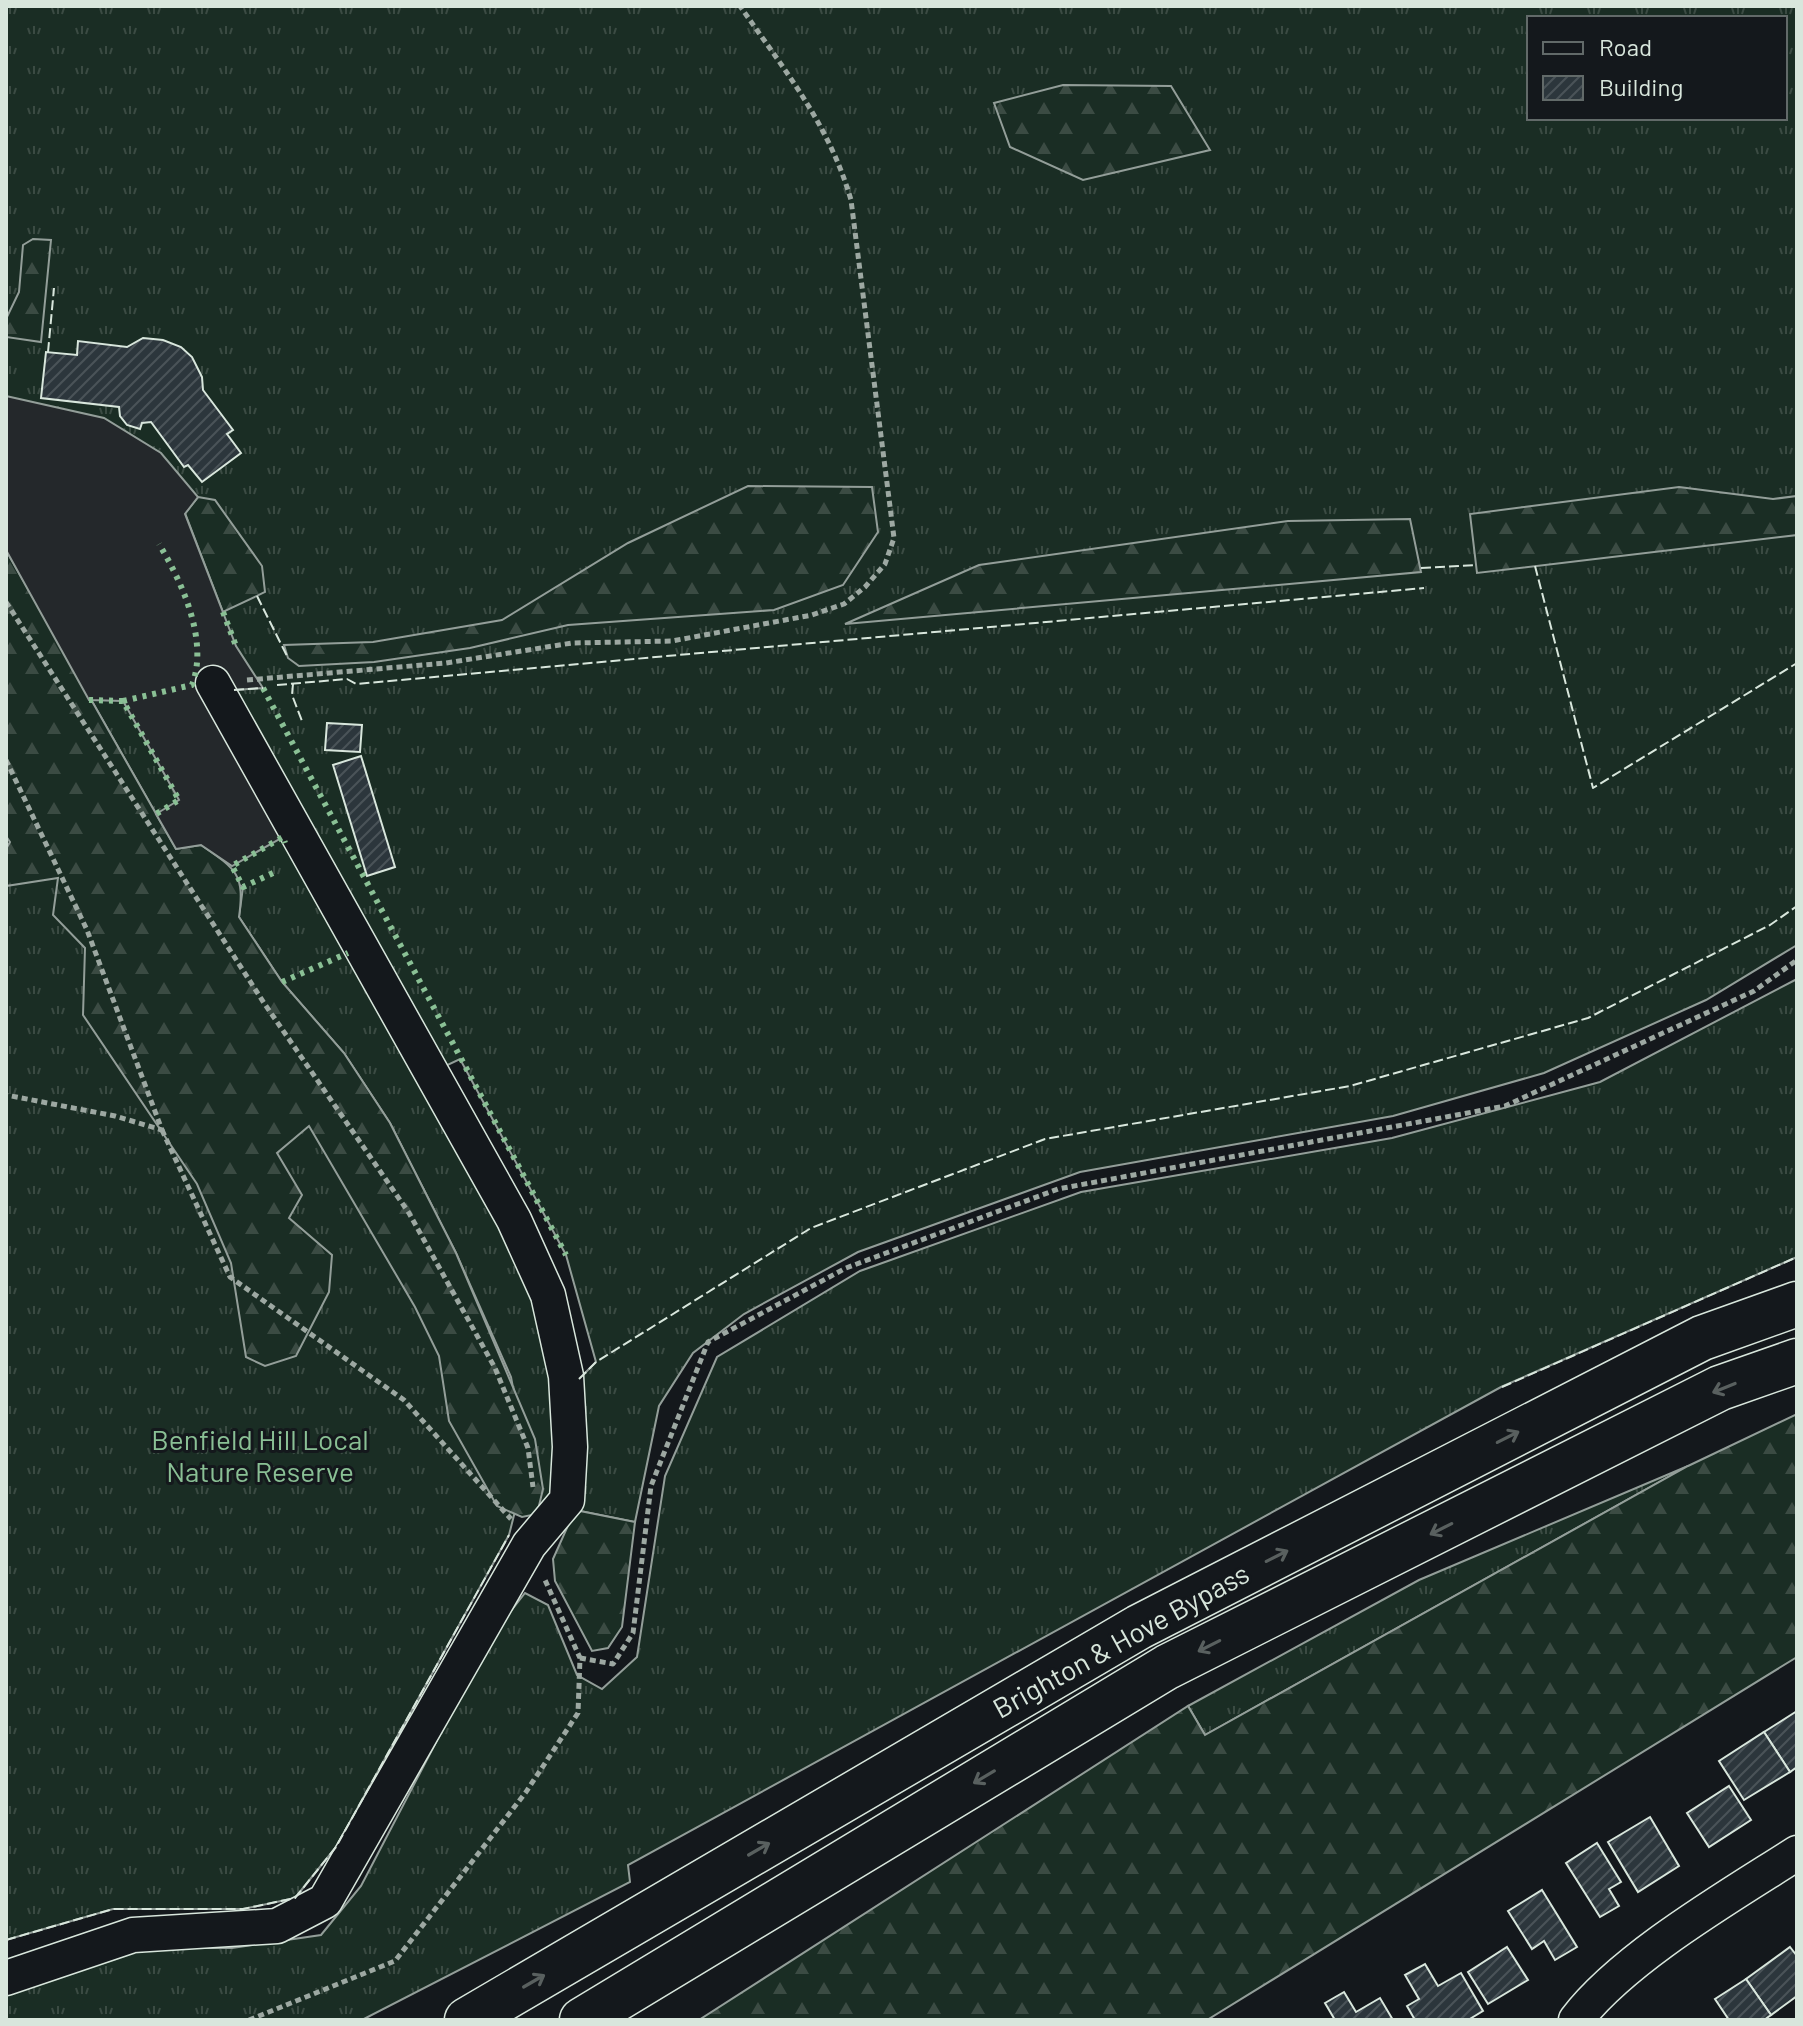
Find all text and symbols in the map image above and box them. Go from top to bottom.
legend [1527,16,1787,120]
text: Road [1599,32,1652,61]
text: Building [1599,72,1683,101]
one-way arrow [1712,1381,1737,1396]
park label: Benfield Hill Local Nature Reserve [151,1422,369,1488]
one-way arrow [1496,1429,1520,1444]
one-way arrow [1429,1521,1453,1537]
one-way arrow [1265,1547,1289,1563]
street label: Brighton & Hove Bypass [986,1556,1255,1725]
one-way arrow [1197,1638,1221,1654]
one-way arrow [973,1769,996,1785]
one-way arrow [747,1841,770,1857]
one-way arrow [522,1973,545,1989]

